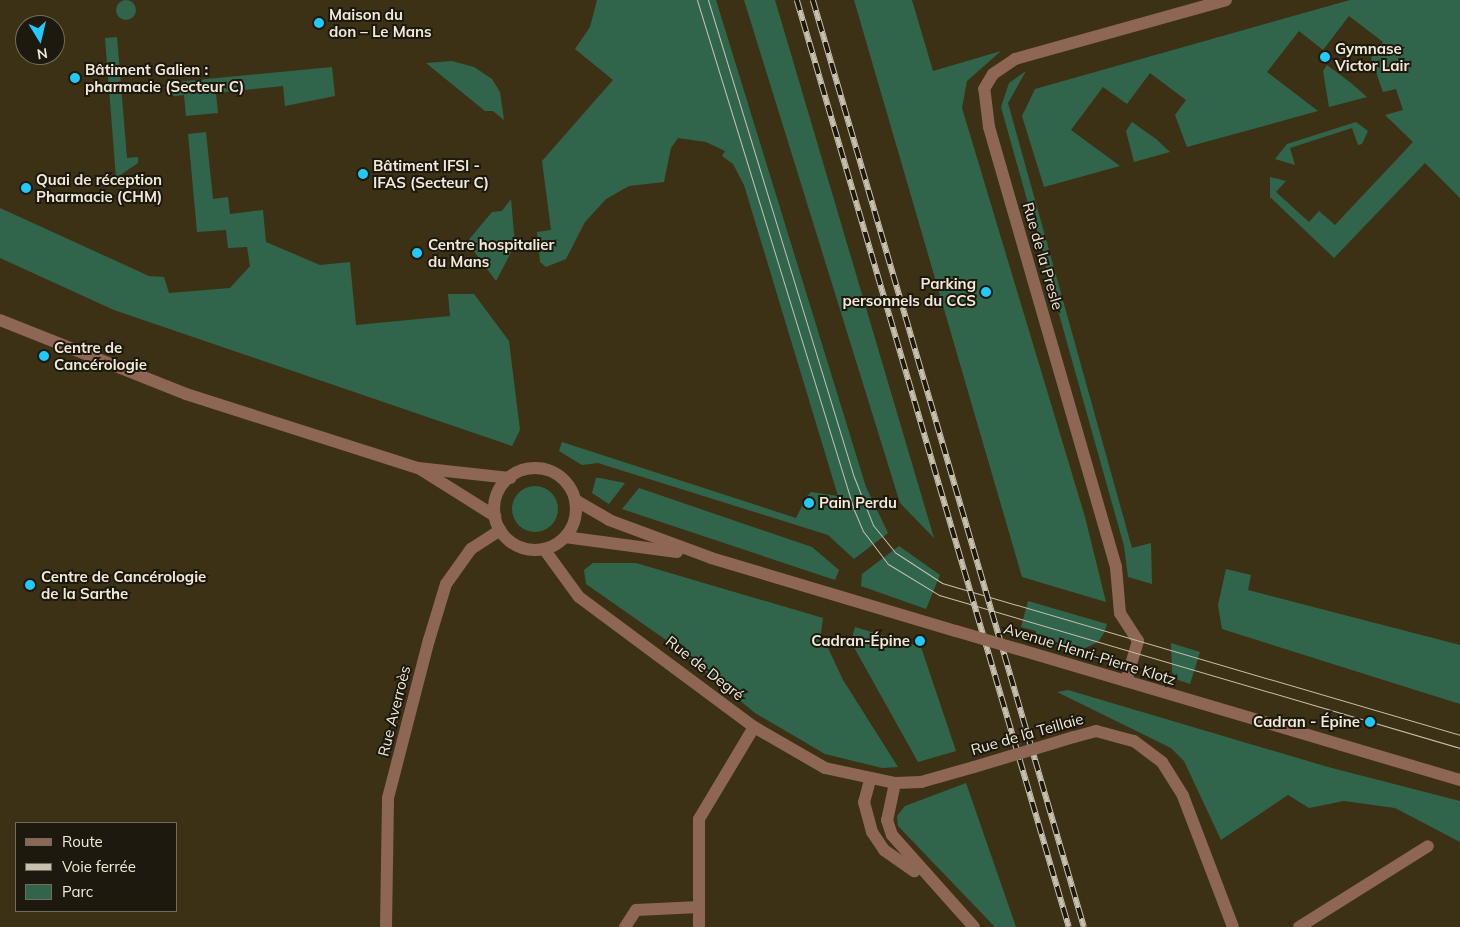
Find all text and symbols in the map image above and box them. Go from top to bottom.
place label: Maison du don – Le Mans [329,5,432,40]
north arrow [15,15,65,65]
marker: Maison du don – Le Mans [313,17,325,29]
place label: Gymnase Victor Lair [1335,39,1409,74]
text: N [36,44,49,64]
marker: Gymnase Victor Lair [1319,51,1331,63]
place label: Bâtiment Galien : pharmacie (Secteur C) [85,60,244,95]
marker: Bâtiment Galien : pharmacie (Secteur C) [69,72,81,84]
place label: Bâtiment IFSI - IFAS (Secteur C) [373,156,489,191]
marker: Bâtiment IFSI - IFAS (Secteur C) [357,168,369,180]
place label: Quai de réception Pharmacie (CHM) [36,170,162,205]
marker: Quai de réception Pharmacie (CHM) [20,182,32,194]
street label: Rue de la Presle [1019,200,1067,312]
place label: Centre hospitalier du Mans [428,235,554,270]
marker: Centre hospitalier du Mans [410,246,424,260]
place label: Parking personnels du CCS [842,274,976,309]
marker: Parking personnels du CCS [980,286,992,298]
place label: Centre de Cancérologie [54,338,147,373]
marker: Centre de Cancérologie [38,350,50,362]
place label: Pain Perdu [819,494,897,512]
marker: Pain Perdu [803,497,815,509]
place label: Centre de Cancérologie de la Sarthe [41,567,206,602]
marker: Centre de Cancérologie de la Sarthe [23,578,37,592]
street label: Avenue Henri-Pierre Klotz [1002,619,1178,689]
street label: Rue de Degré [662,632,748,704]
place label: Cadran-Épine [811,632,910,650]
marker: Cadran-Épine [914,635,926,647]
street label: Rue Averroès [374,664,414,758]
street label: Rue de la Teillaie [969,709,1085,759]
place label: Cadran - Épine [1253,713,1360,731]
marker: Cadran - Épine [1364,716,1376,728]
legend [15,822,178,912]
text: Route [62,832,103,851]
text: Voie ferrée [62,857,136,876]
text: Parc [62,882,93,901]

